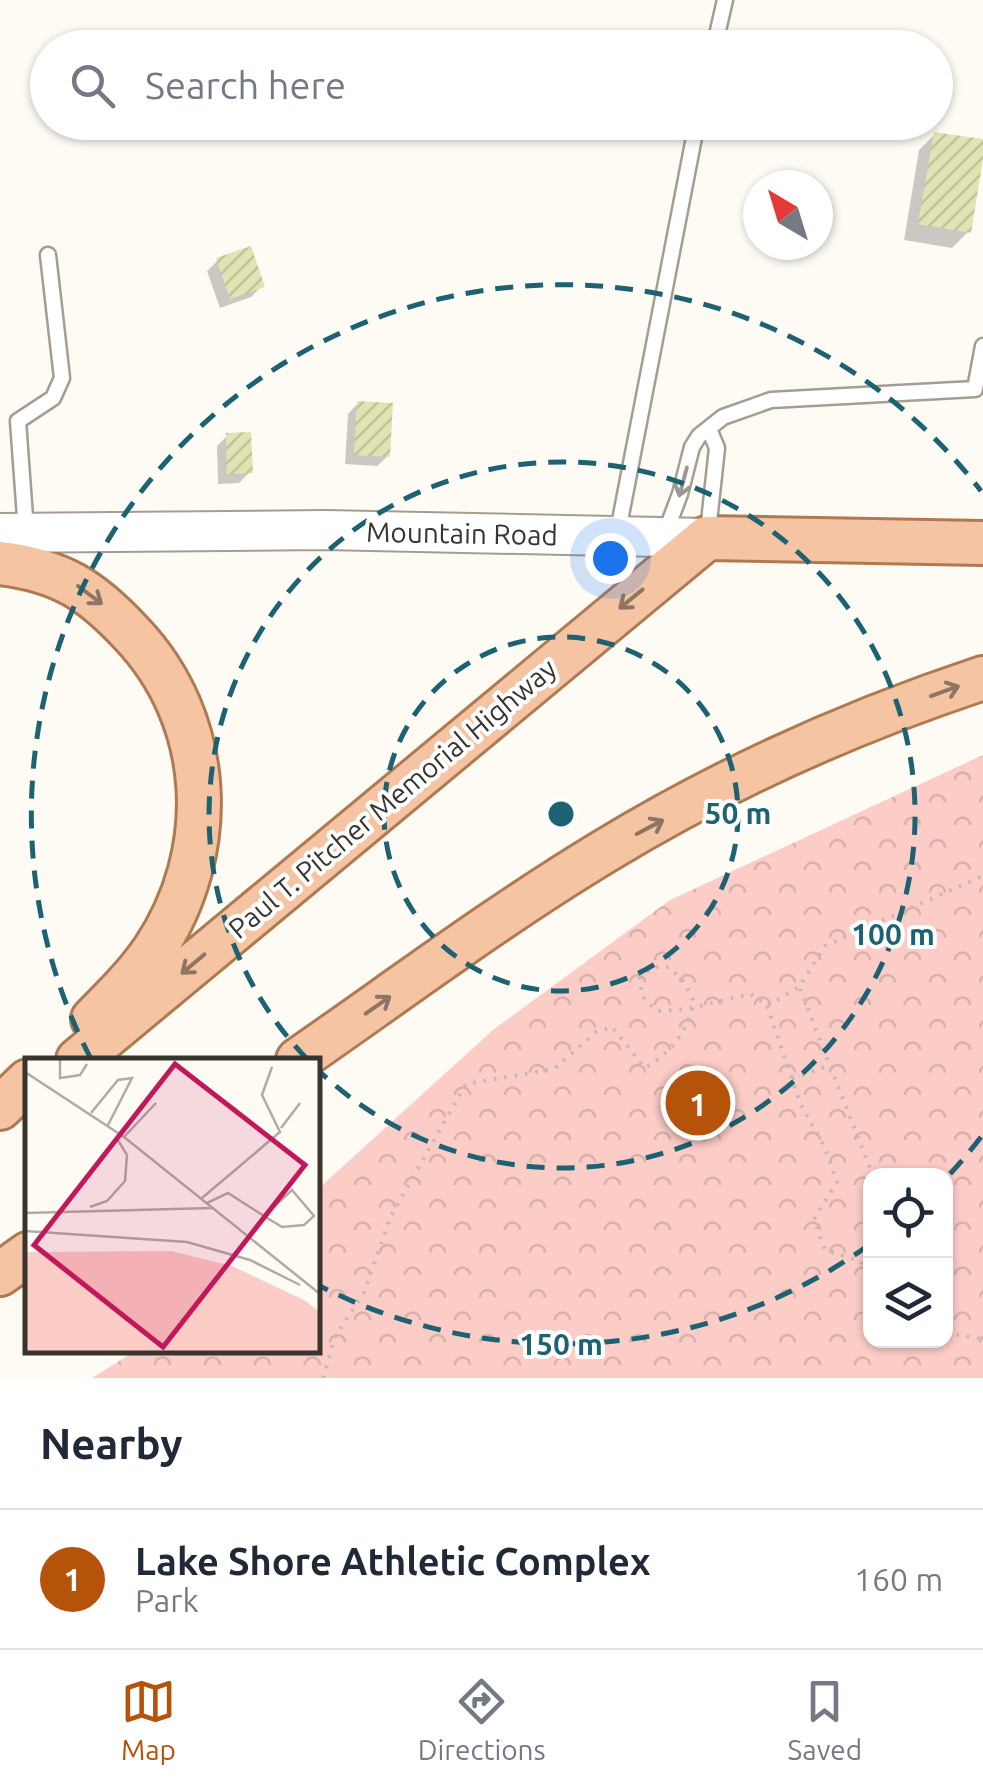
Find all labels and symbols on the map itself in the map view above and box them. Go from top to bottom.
north arrow [743,170,833,260]
one-way arrow [672,465,691,497]
street label: Mountain Road [366,516,558,550]
your location [585,533,636,584]
one-way arrow [76,585,103,606]
one-way arrow [618,588,645,609]
street label: Paul T. Pitcher Memorial Highway [222,652,562,944]
one-way arrow [928,681,959,699]
centre of rings [543,796,579,832]
text: 50 m [705,796,771,830]
one-way arrow [634,816,664,836]
text: 100 m [851,917,935,951]
one-way arrow [181,953,206,976]
one-way arrow [364,995,392,1016]
inset map [25,1058,320,1353]
pin: 1 [666,1066,730,1140]
text: 150 m [519,1327,603,1361]

